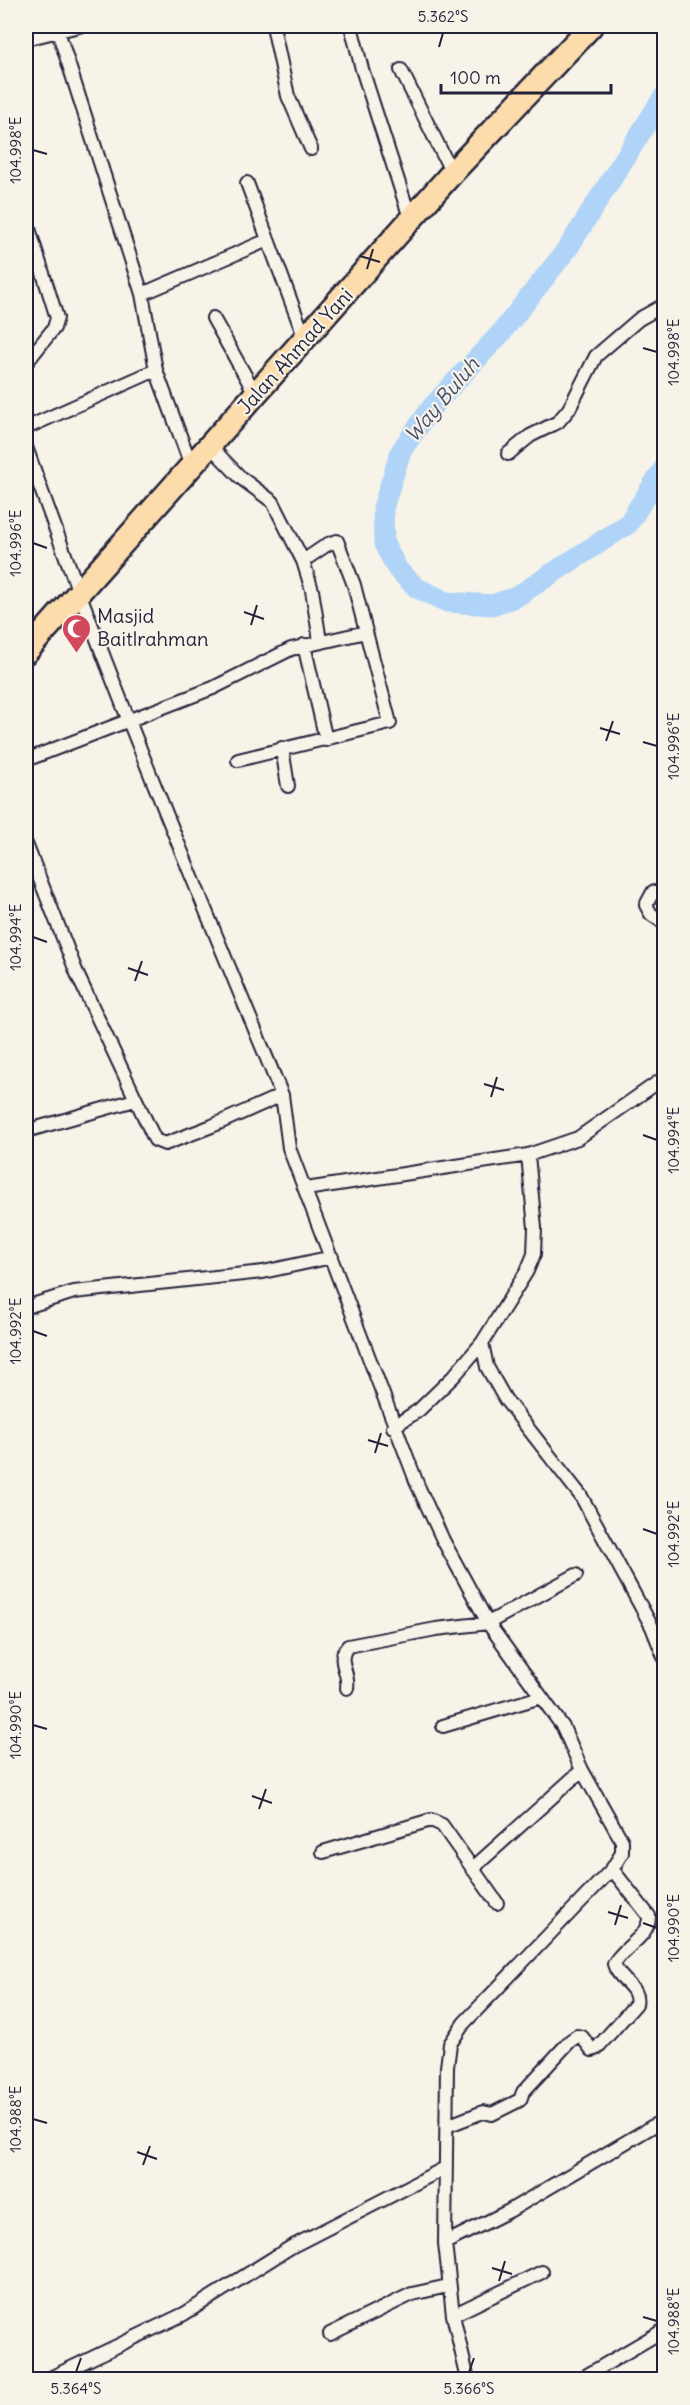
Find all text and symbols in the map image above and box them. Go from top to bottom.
text: 5.362°S [418,7,468,26]
scale bar [441,57,610,95]
text: 100 m [450,66,501,89]
text: 104.998°E [6,116,25,184]
street label: Jalan Ahmad Yani [232,283,358,419]
text: 104.998°E [664,318,683,386]
water label: Way Buluh [398,351,485,448]
text: 104.996°E [6,509,25,577]
place label: Masjid Baitlrahman [97,603,209,651]
mosque icon: Masjid Baitlrahman [60,612,92,654]
text: 104.996°E [664,712,683,780]
text: 104.994°E [6,903,25,971]
text: 104.994°E [664,1106,683,1174]
text: 104.992°E [6,1297,25,1364]
text: 104.992°E [664,1500,683,1567]
text: 104.990°E [6,1691,25,1759]
text: 104.990°E [664,1894,683,1962]
text: 104.988°E [6,2085,25,2153]
text: 104.988°E [664,2287,683,2355]
text: 5.364°S [51,2379,101,2398]
text: 5.366°S [444,2379,494,2398]

